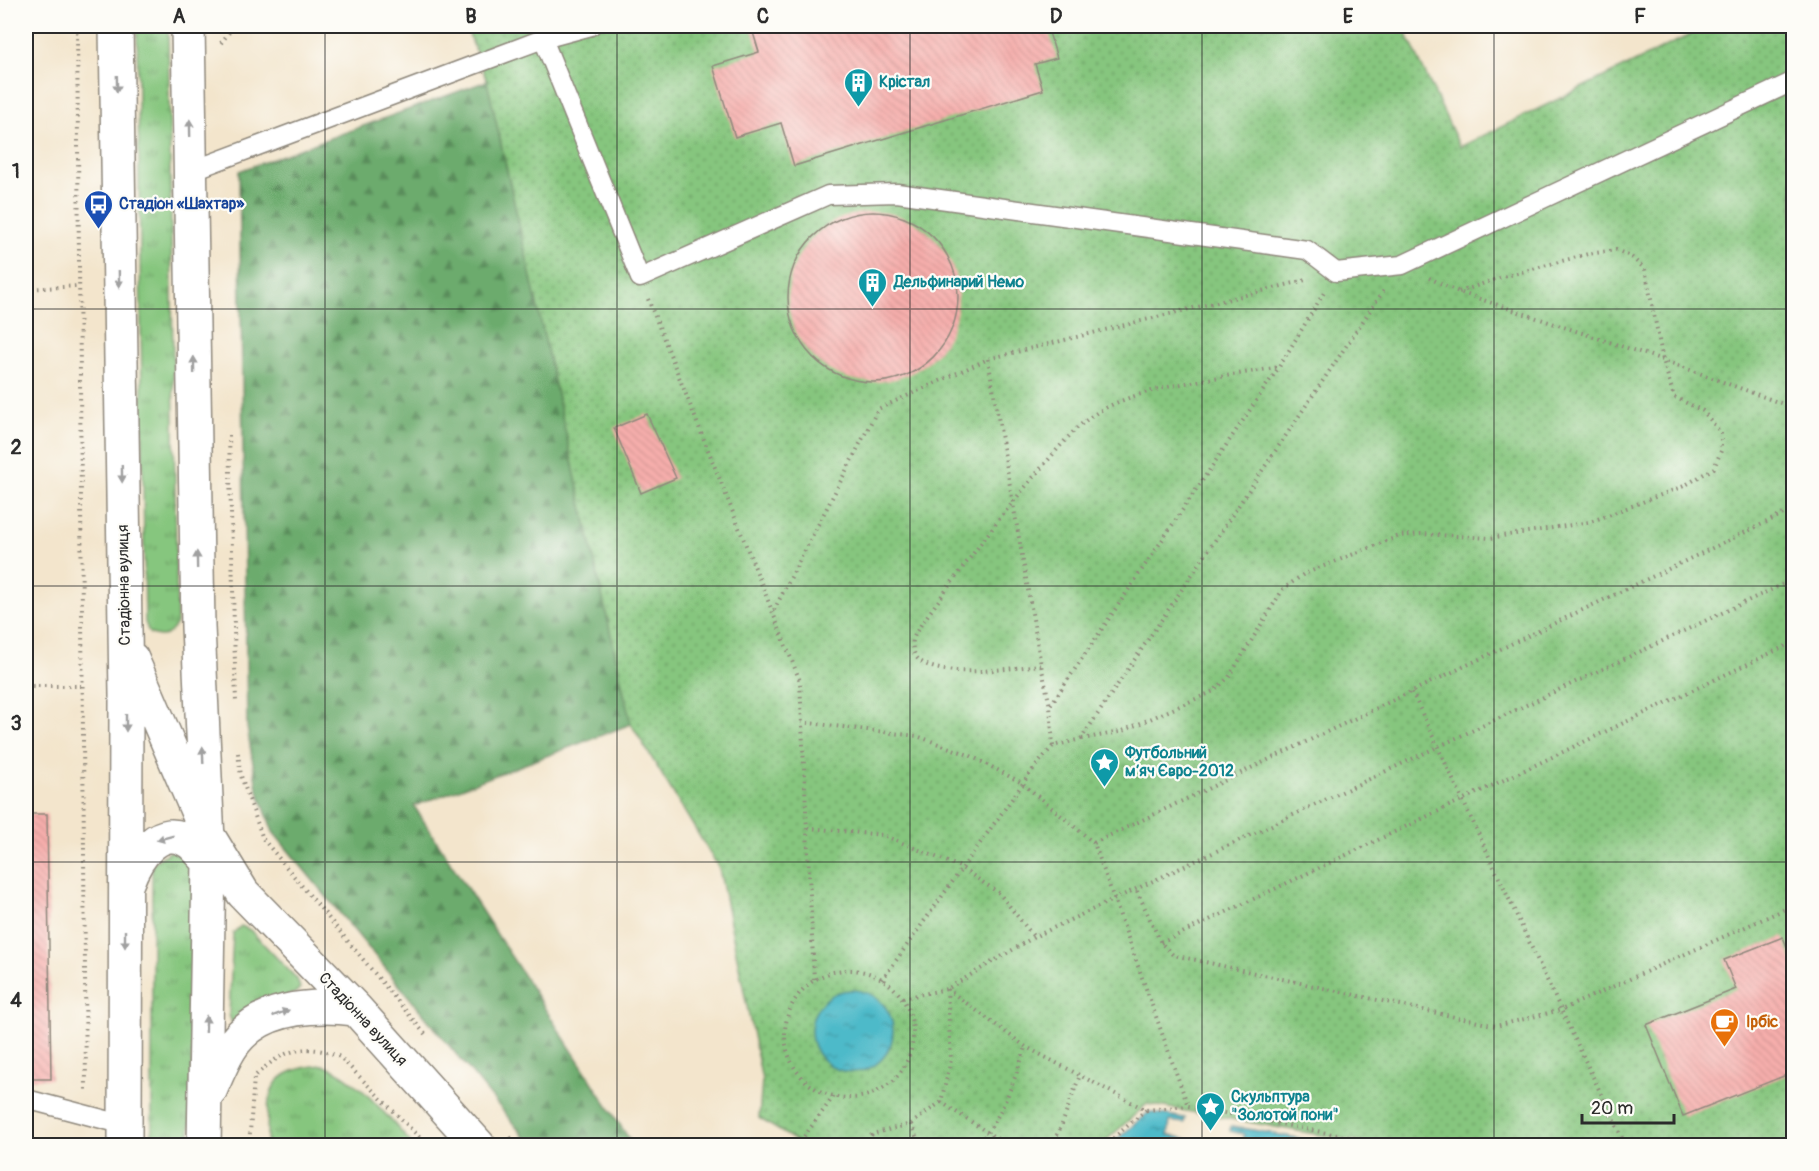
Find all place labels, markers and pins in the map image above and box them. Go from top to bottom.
building icon: Крістал [842,66,874,108]
place label: Крістал [879,72,930,92]
bus stop icon: Стадіон «Шахтар» [82,188,114,230]
place label: Стадіон «Шахтар» [119,194,245,214]
building icon: Дельфинарий Немо [857,266,889,308]
place label: Дельфинарий Немо [893,272,1024,292]
place label: Футбольний мʼяч Євро-2012 [1124,743,1234,781]
place icon: Футбольний мʼяч Євро-2012 [1088,746,1120,788]
cafe icon: Ірбіс [1709,1006,1741,1048]
place label: Ірбіс [1746,1012,1778,1032]
place label: Скульптура "Золотой пони" [1231,1087,1339,1125]
place icon: Скульптура "Золотой пони" [1194,1090,1226,1132]

